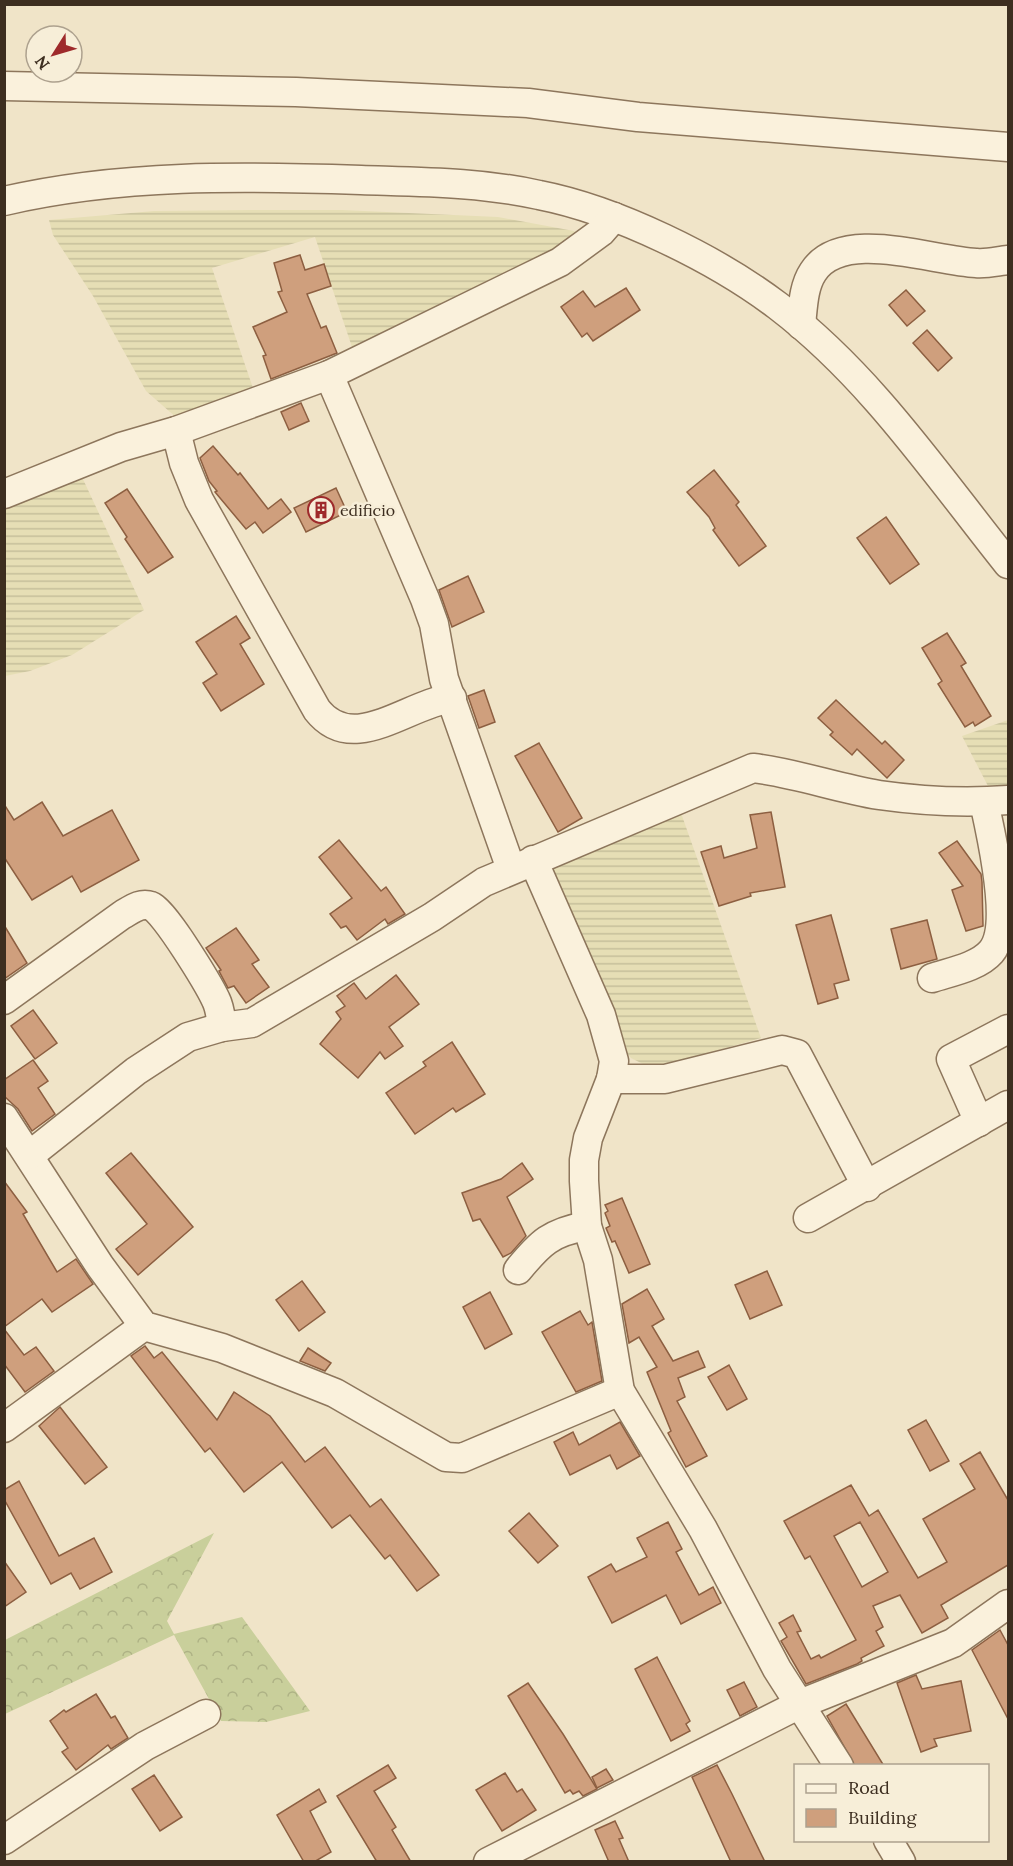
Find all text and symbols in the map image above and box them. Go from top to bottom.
north arrow [24,24,84,84]
text: N [30,52,54,74]
building icon: edificio [306,495,336,525]
place label: edificio [340,500,395,520]
legend [794,1764,989,1842]
text: Road [848,1776,890,1799]
text: Building [848,1806,918,1829]

